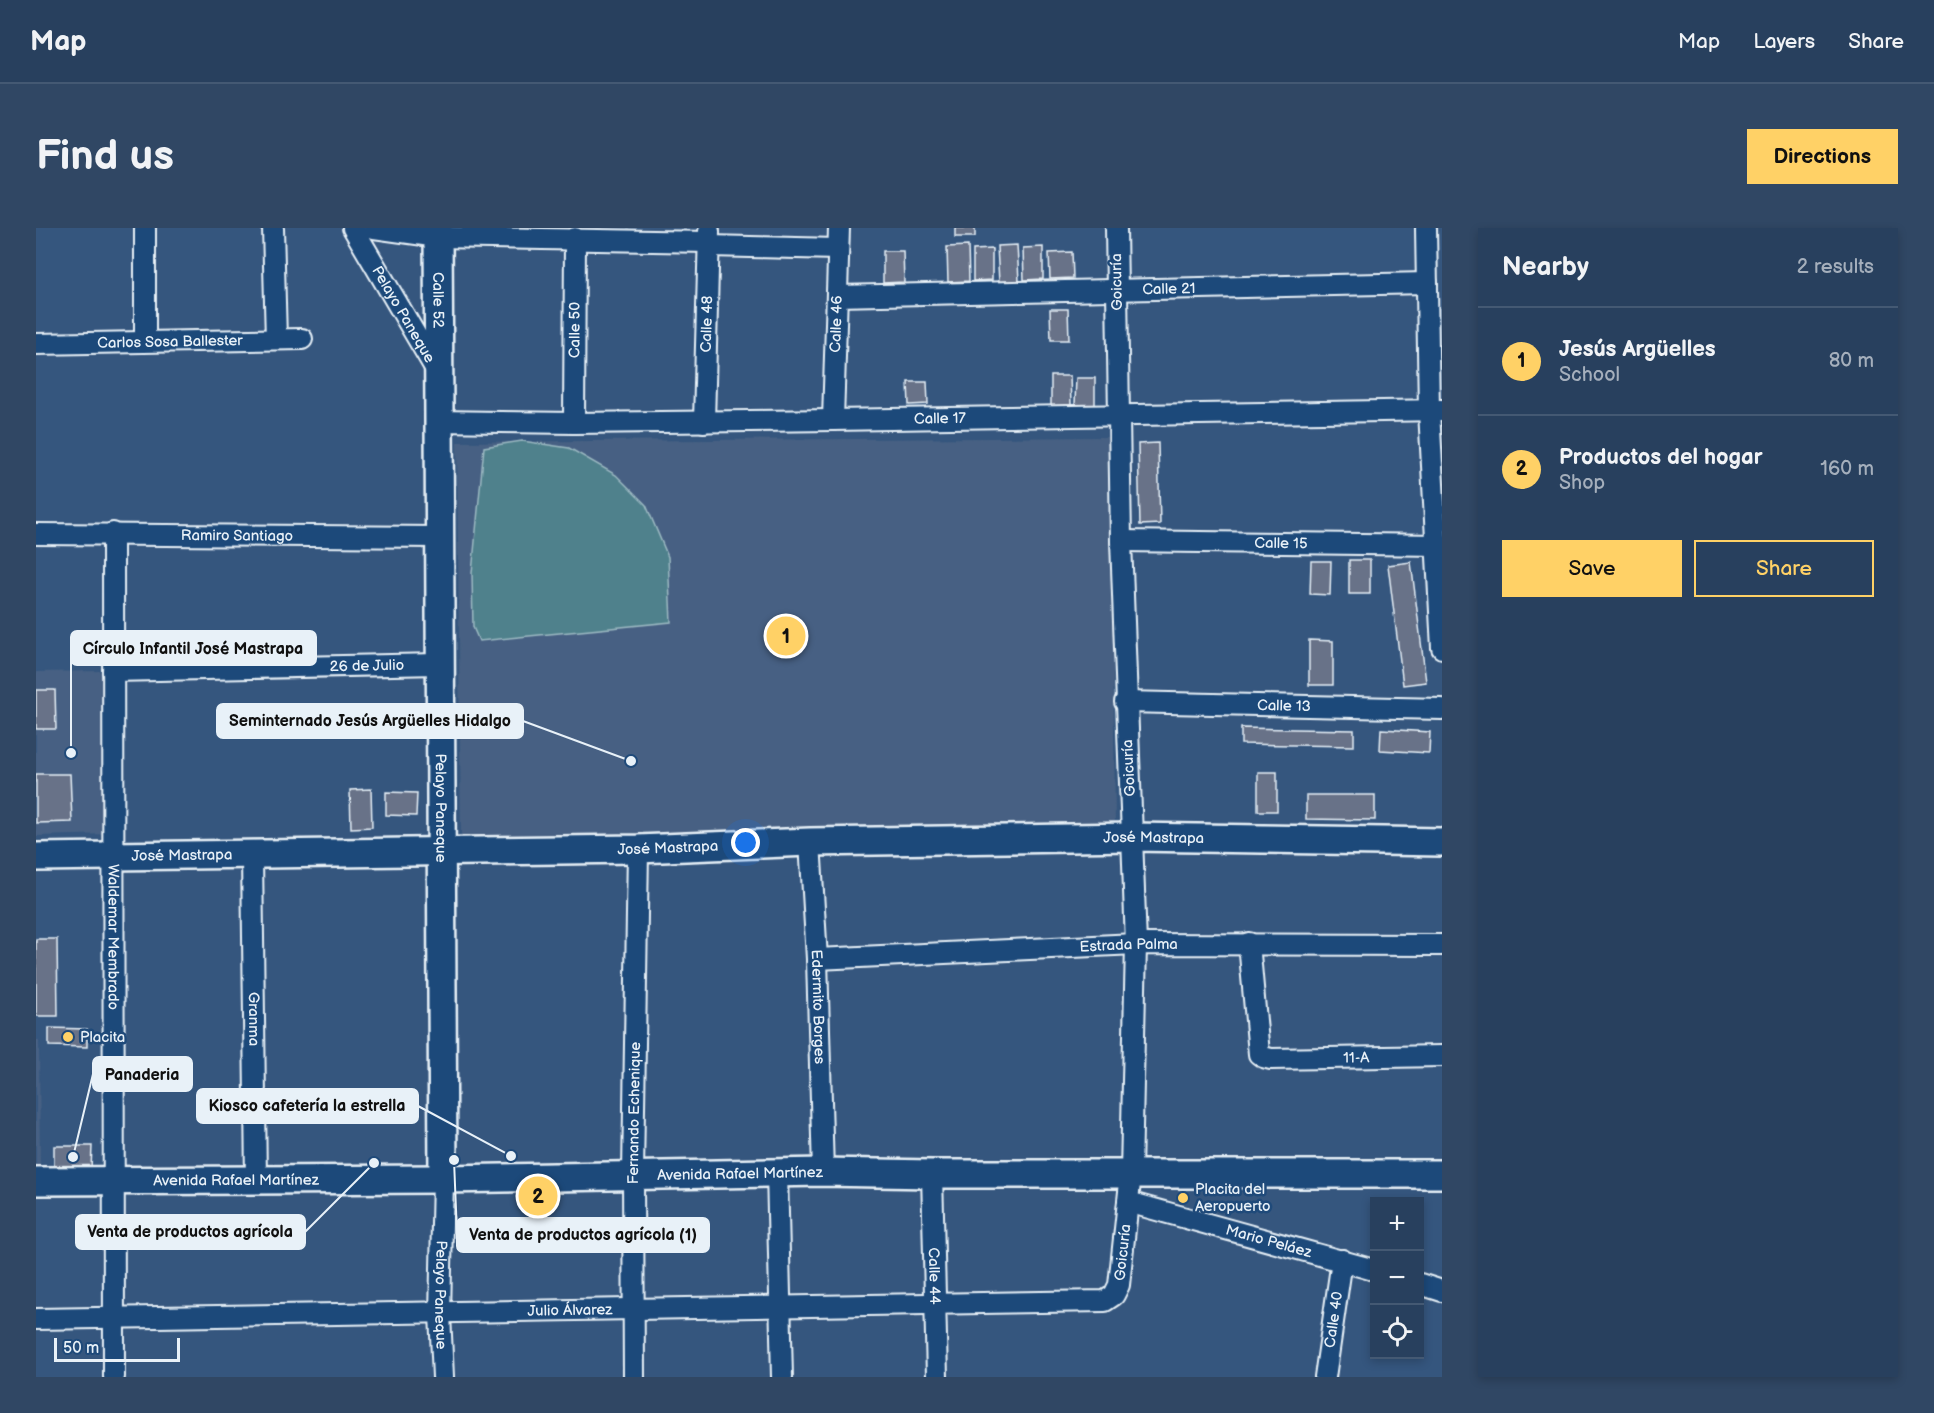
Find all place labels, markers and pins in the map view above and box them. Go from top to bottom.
pin: 1 [766,614,806,658]
callout: Círculo Infantil José Mastrapa [71,631,316,665]
callout: Seminternado Jesús Argüelles Hidalgo [217,704,523,738]
place label: Placita [80,1028,125,1047]
marker: Placita [61,1030,75,1044]
callout: Panaderia [93,1057,192,1091]
callout: Kiosco cafetería la estrella [197,1089,418,1123]
pin: 2 [518,1174,558,1218]
place label: Placita del Aeropuerto [1195,1180,1270,1216]
marker: Placita del Aeropuerto [1176,1191,1190,1205]
callout: Venta de productos agrícola [76,1215,305,1249]
callout: Venta de productos agrícola (1) [457,1218,709,1252]

